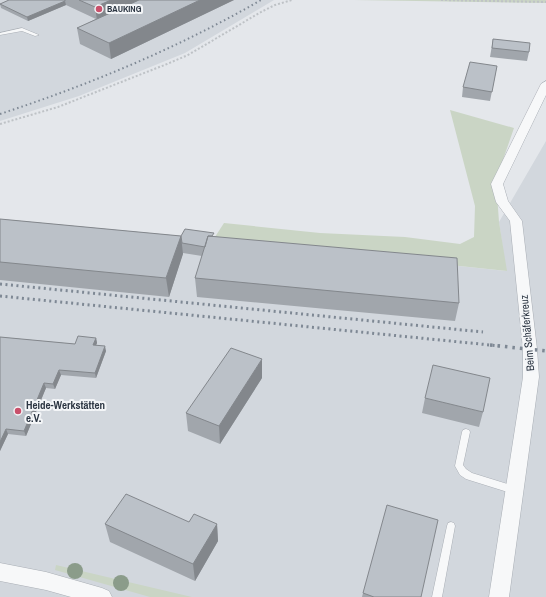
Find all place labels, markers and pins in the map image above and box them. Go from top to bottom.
place label: BAUKING [107,3,142,15]
marker: BAUKING [94,4,104,14]
place label: Heide-Werkstätten e.V. [26,398,105,425]
marker: Heide-Werkstätten e.V. [13,406,23,416]

